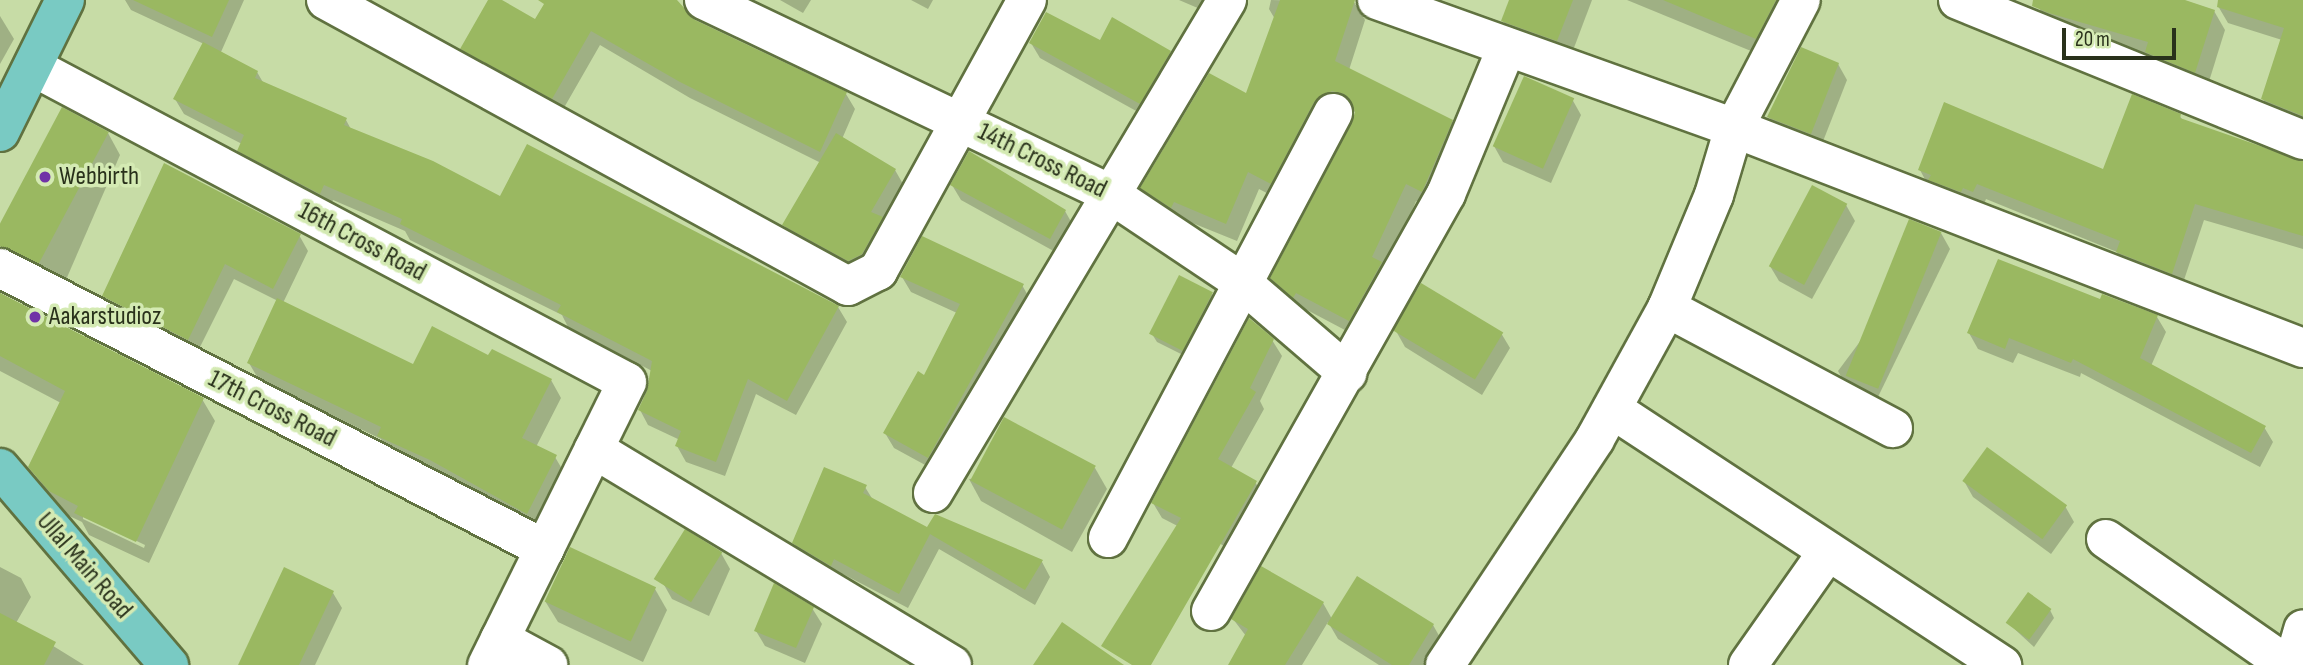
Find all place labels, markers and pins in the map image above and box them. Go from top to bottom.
place label: Webbirth [59,161,139,193]
marker: Webbirth [37,169,53,185]
place label: Aakarstudioz [49,301,161,333]
marker: Aakarstudioz [27,309,43,325]

